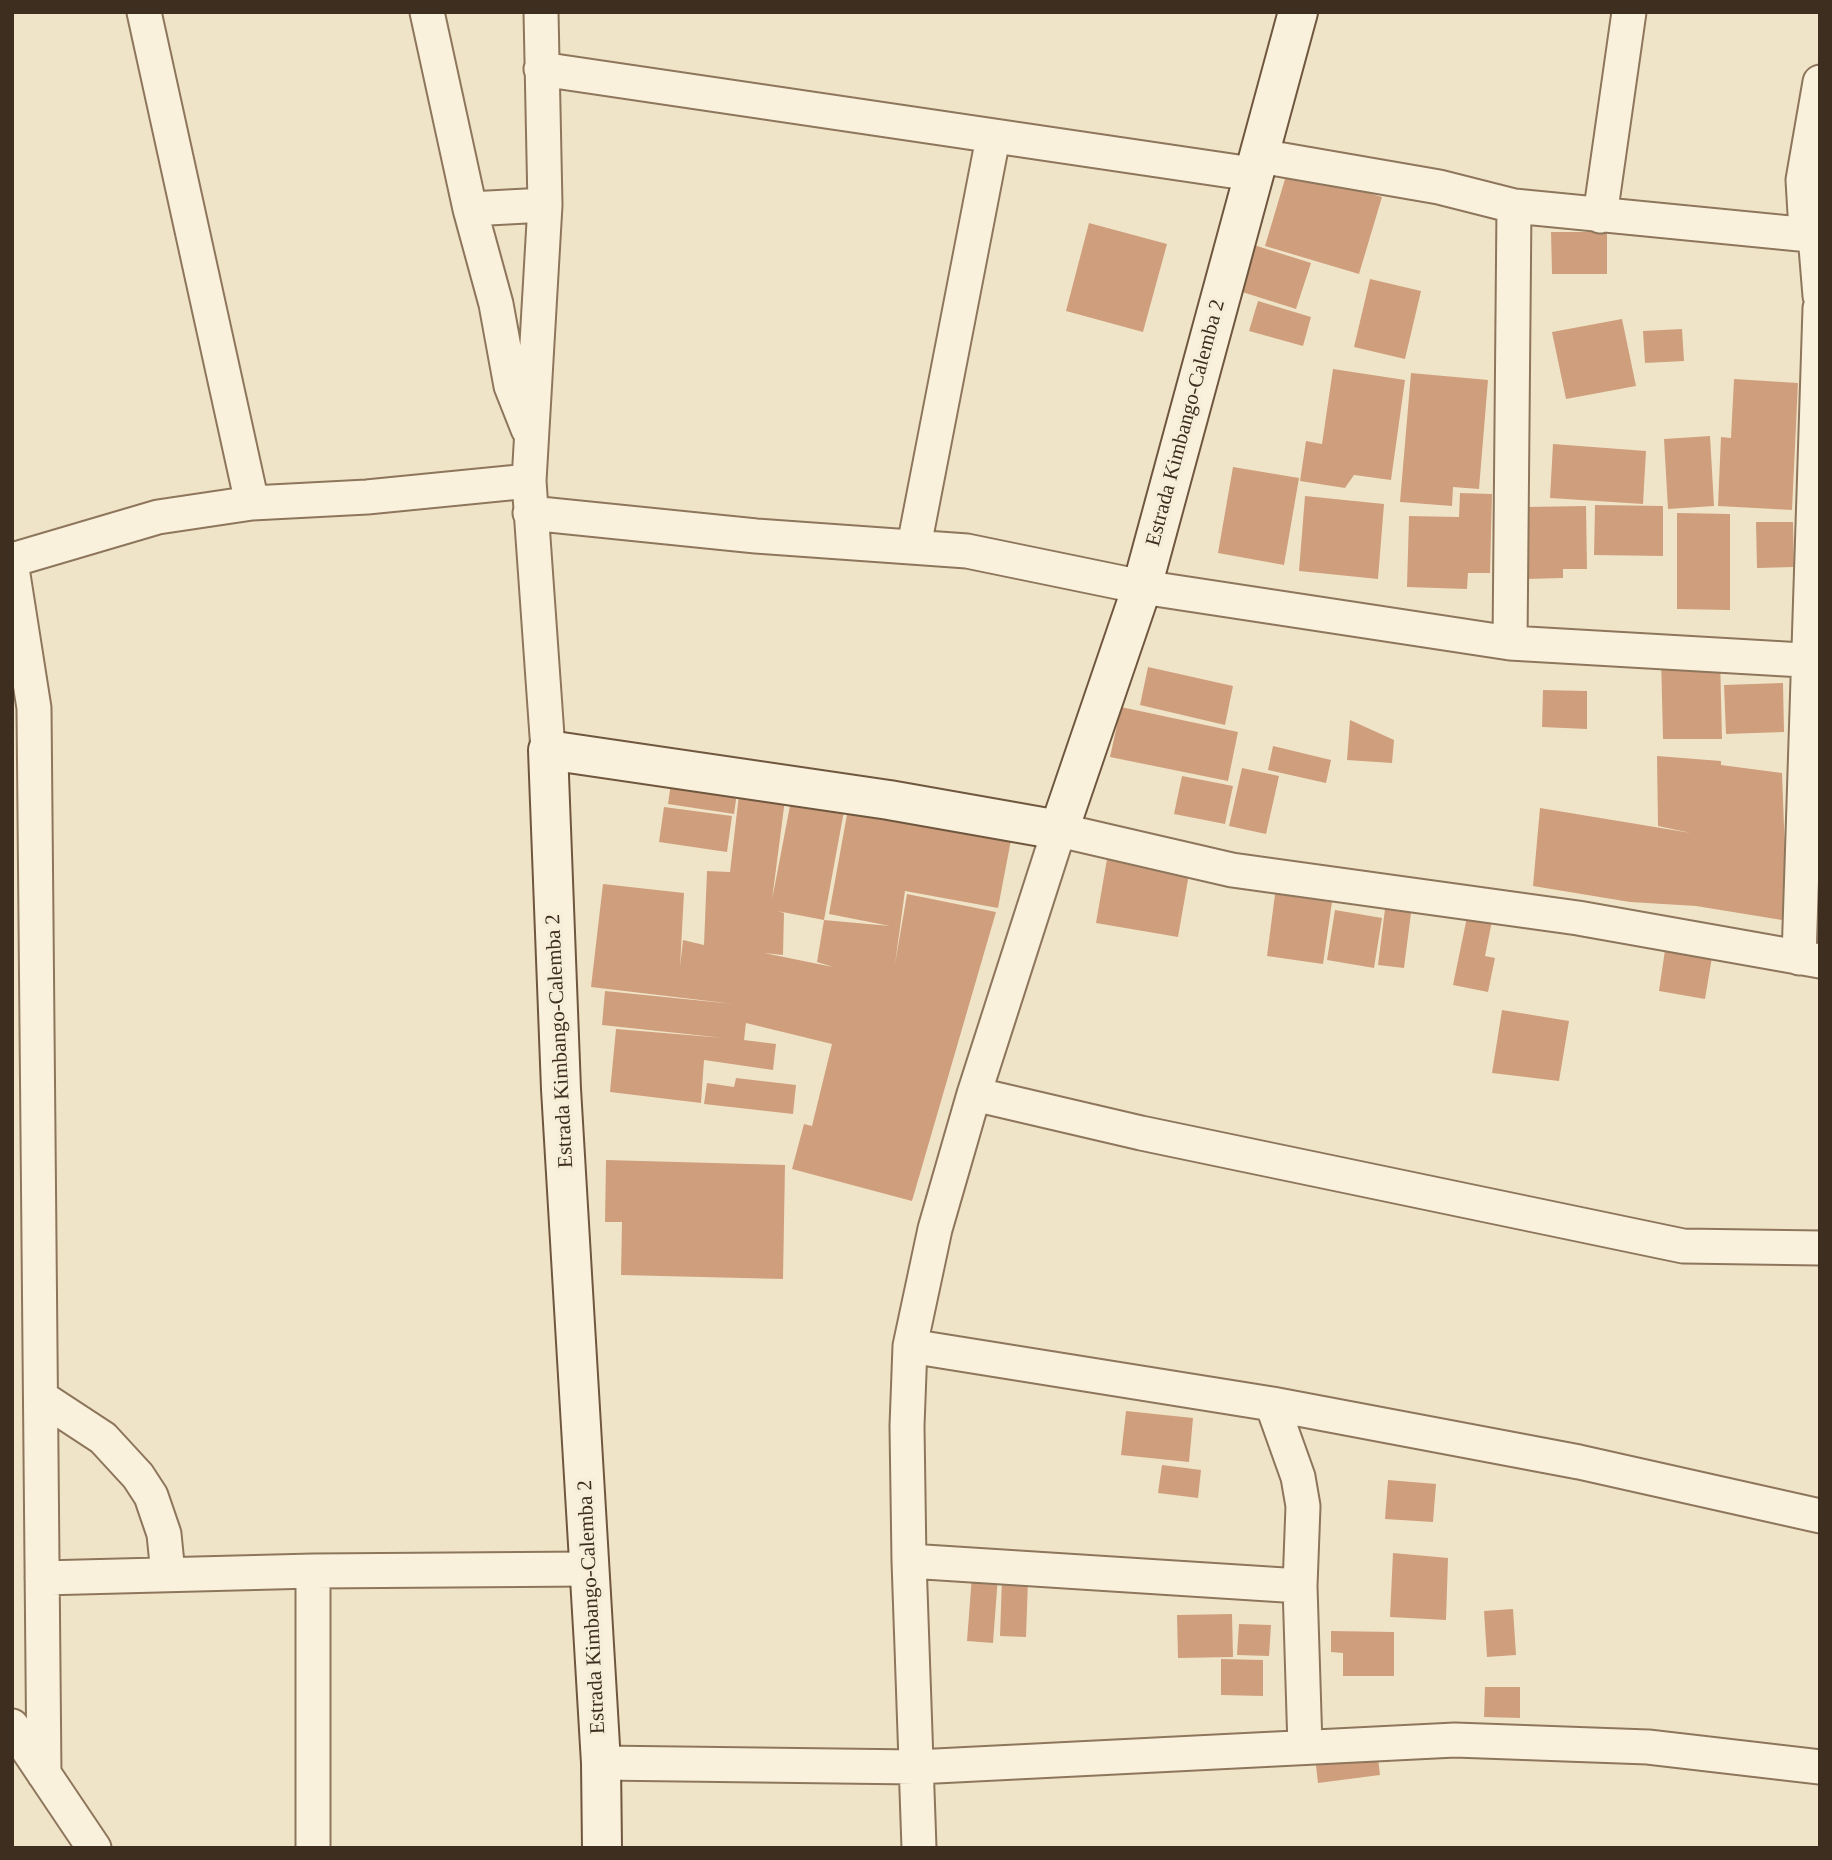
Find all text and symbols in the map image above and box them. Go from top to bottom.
street label: Estrada Kimbango-Calemba 2 [1141,297,1231,549]
street label: Estrada Kimbango-Calemba 2 [541,913,579,1169]
street label: Estrada Kimbango-Calemba 2 [573,1479,611,1735]

